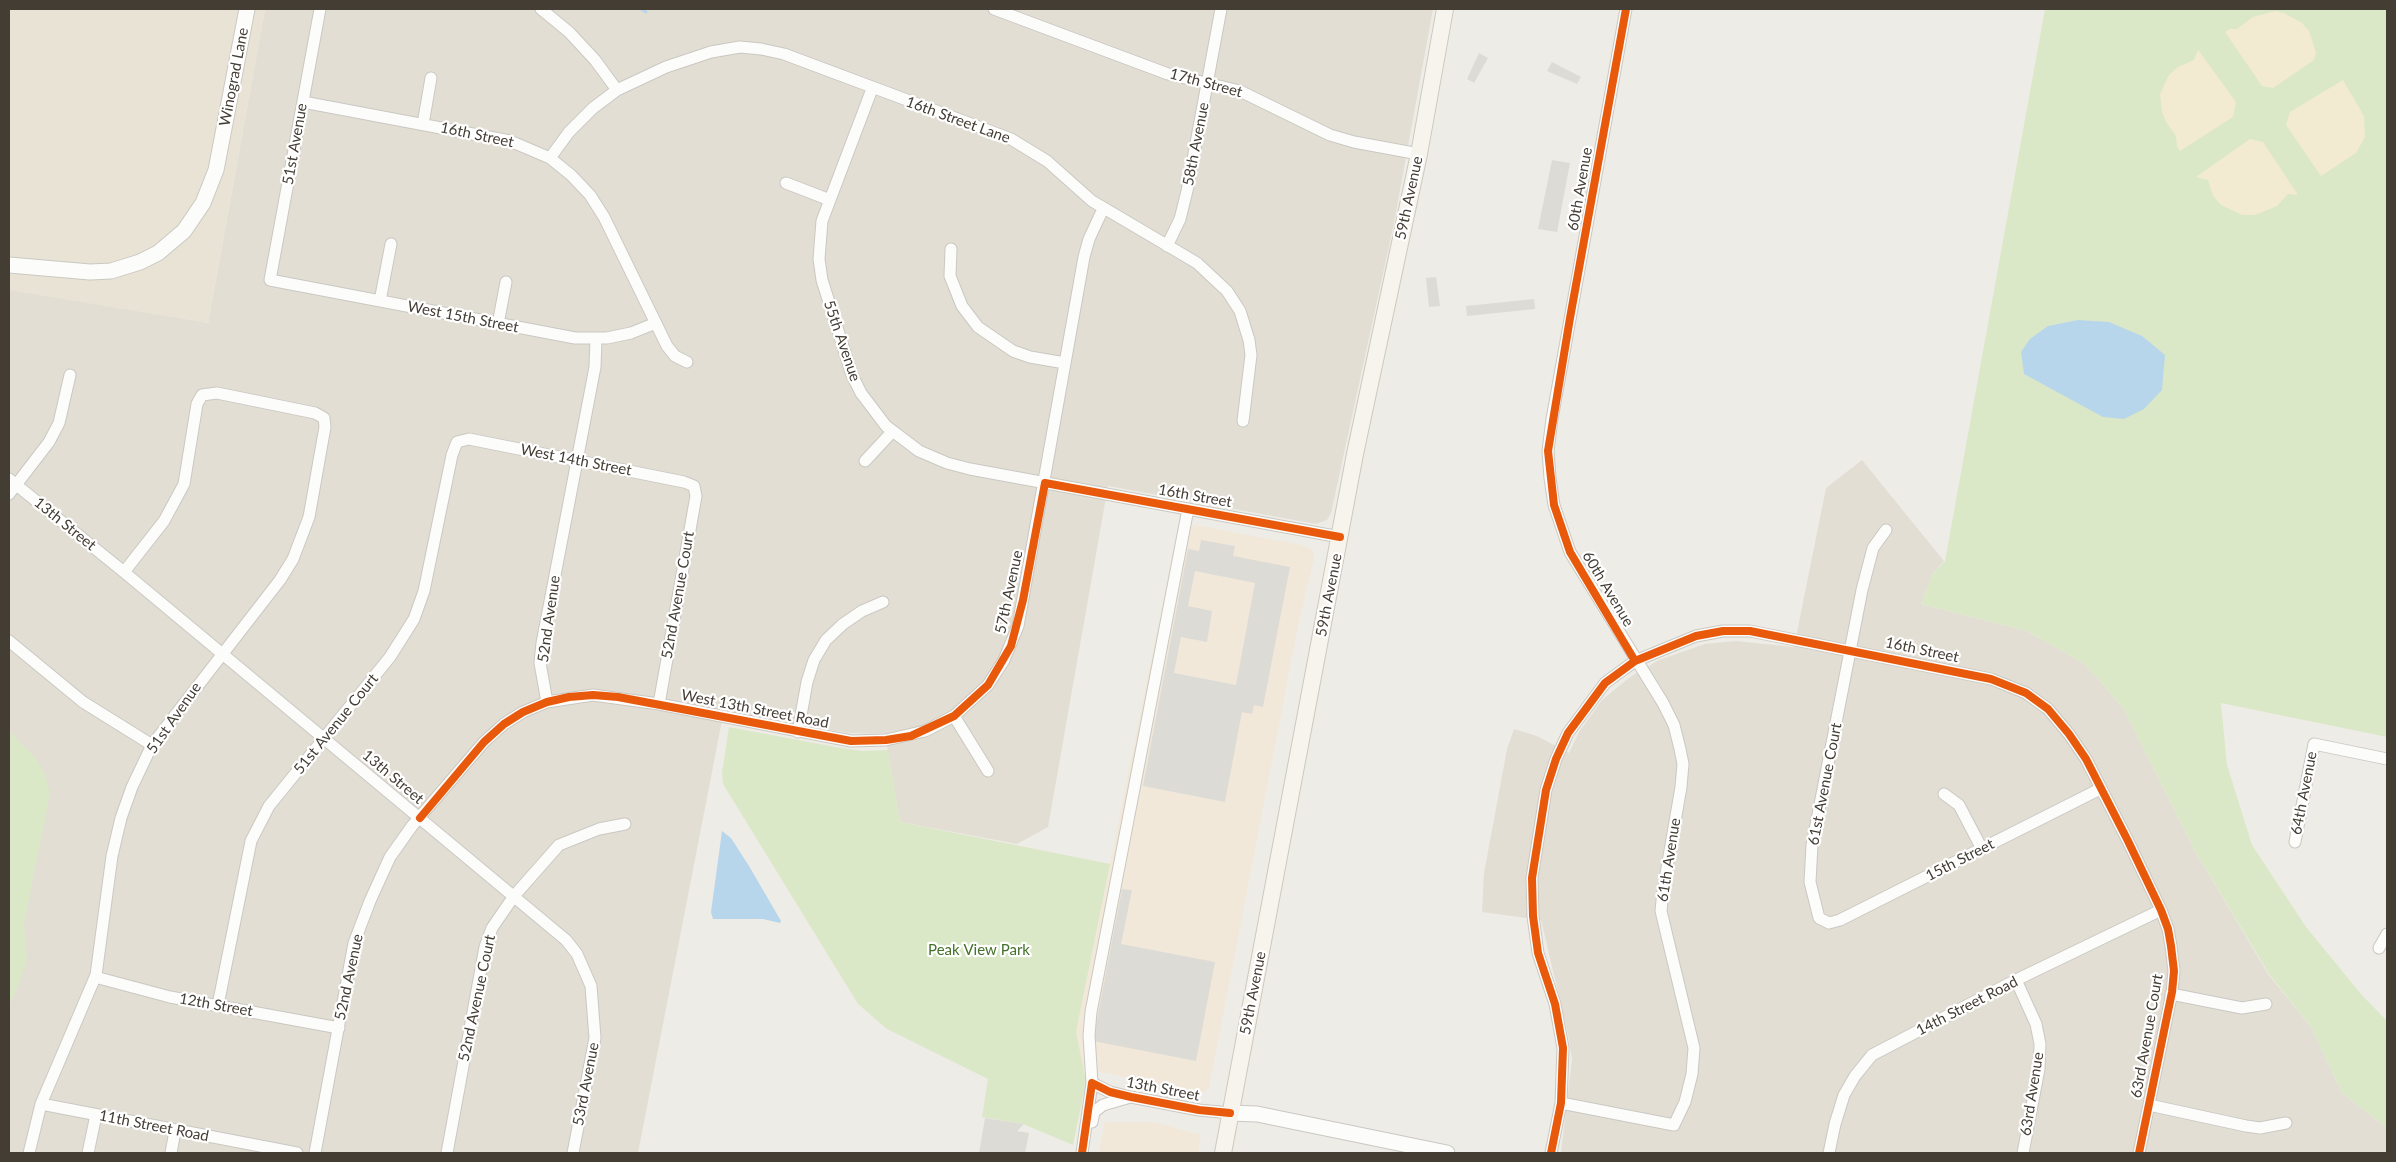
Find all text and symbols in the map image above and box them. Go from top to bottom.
street label: Winograd Lane [216,26,252,128]
street label: 17th Street [1168,65,1244,101]
street label: 16th Street Lane [903,93,1013,147]
street label: 58th Avenue [1179,101,1213,187]
street label: 51st Avenue [279,102,311,186]
street label: 16th Street [439,118,515,152]
street label: 60th Avenue [1564,146,1596,232]
street label: 59th Avenue [1391,155,1427,241]
street label: West 15th Street [406,297,520,337]
street label: 55th Avenue [820,298,864,384]
street label: West 14th Street [519,440,633,480]
street label: 16th Street [1157,481,1233,511]
street label: 13th Street [30,494,100,554]
street label: 52nd Avenue Court [658,530,698,660]
street label: 60th Avenue [1578,548,1638,630]
street label: 57th Avenue [991,549,1027,635]
street label: 59th Avenue [1312,552,1346,638]
street label: 52nd Avenue [534,574,564,664]
street label: 16th Street [1884,633,1960,667]
street label: 51st Avenue Court [290,670,382,778]
street label: 51st Avenue [143,679,205,757]
street label: West 13th Street Road [680,686,830,732]
street label: 61st Avenue Court [1804,721,1846,847]
street label: 13th Street [359,746,427,808]
street label: 64th Avenue [2287,750,2321,836]
street label: 61th Avenue [1653,817,1685,903]
street label: 15th Street [1923,835,1997,885]
street label: 52nd Avenue [331,932,367,1022]
street label: 52nd Avenue Court [455,933,499,1063]
park label: Peak View Park [928,941,1030,959]
street label: 59th Avenue [1236,950,1270,1036]
street label: 63rd Avenue Court [2127,972,2167,1100]
street label: 14th Street Road [1913,973,2021,1039]
street label: 12th Street [178,990,254,1020]
street label: 53rd Avenue [569,1041,603,1127]
street label: 63rd Avenue [2017,1051,2047,1137]
street label: 13th Street [1125,1073,1201,1105]
street label: 11th Street Road [98,1107,210,1145]

